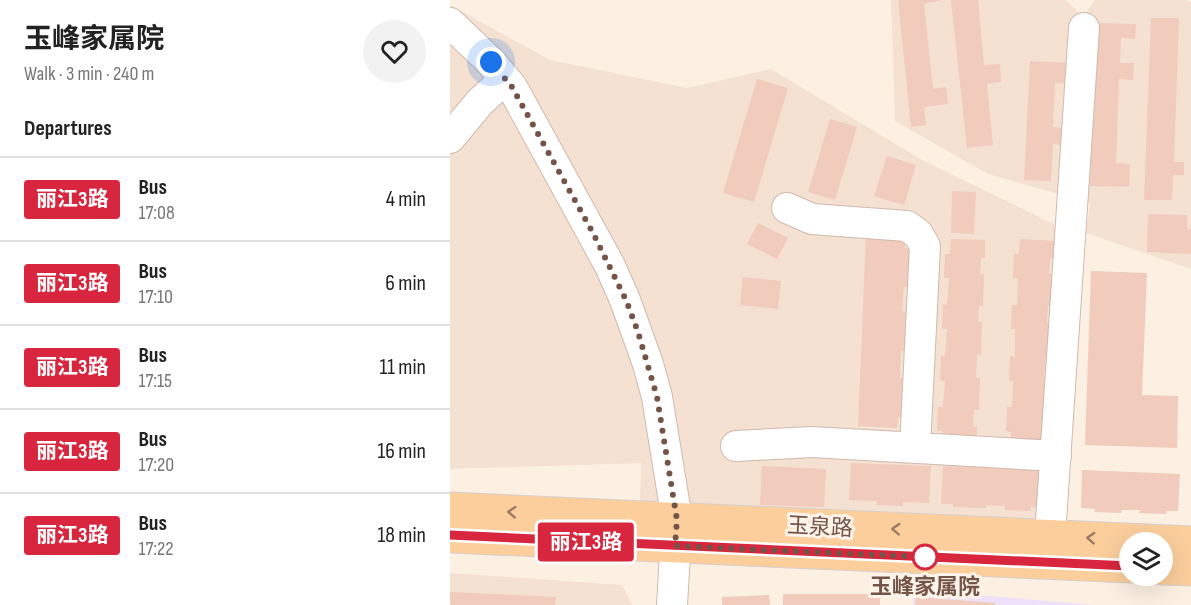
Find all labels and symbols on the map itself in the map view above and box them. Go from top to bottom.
your location [476,47,506,77]
one-way arrow [508,506,517,519]
street label: 玉泉路 [786,512,854,543]
line badge: 丽江3路 [544,522,628,562]
one-way arrow [891,523,900,536]
one-way arrow [1086,532,1095,545]
marker: 玉峰家属院 [912,544,938,570]
place label: 玉峰家属院 [870,574,980,601]

